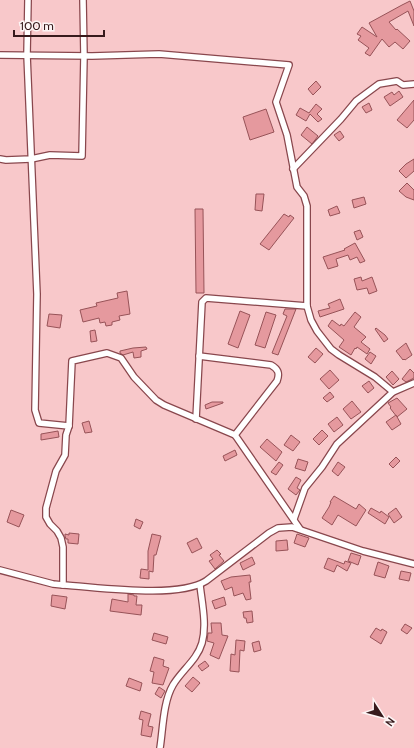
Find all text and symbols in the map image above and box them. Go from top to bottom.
scale bar [14,12,104,38]
text: 100 m [20,18,54,33]
north arrow [362,696,402,736]
text: N [382,715,398,729]

